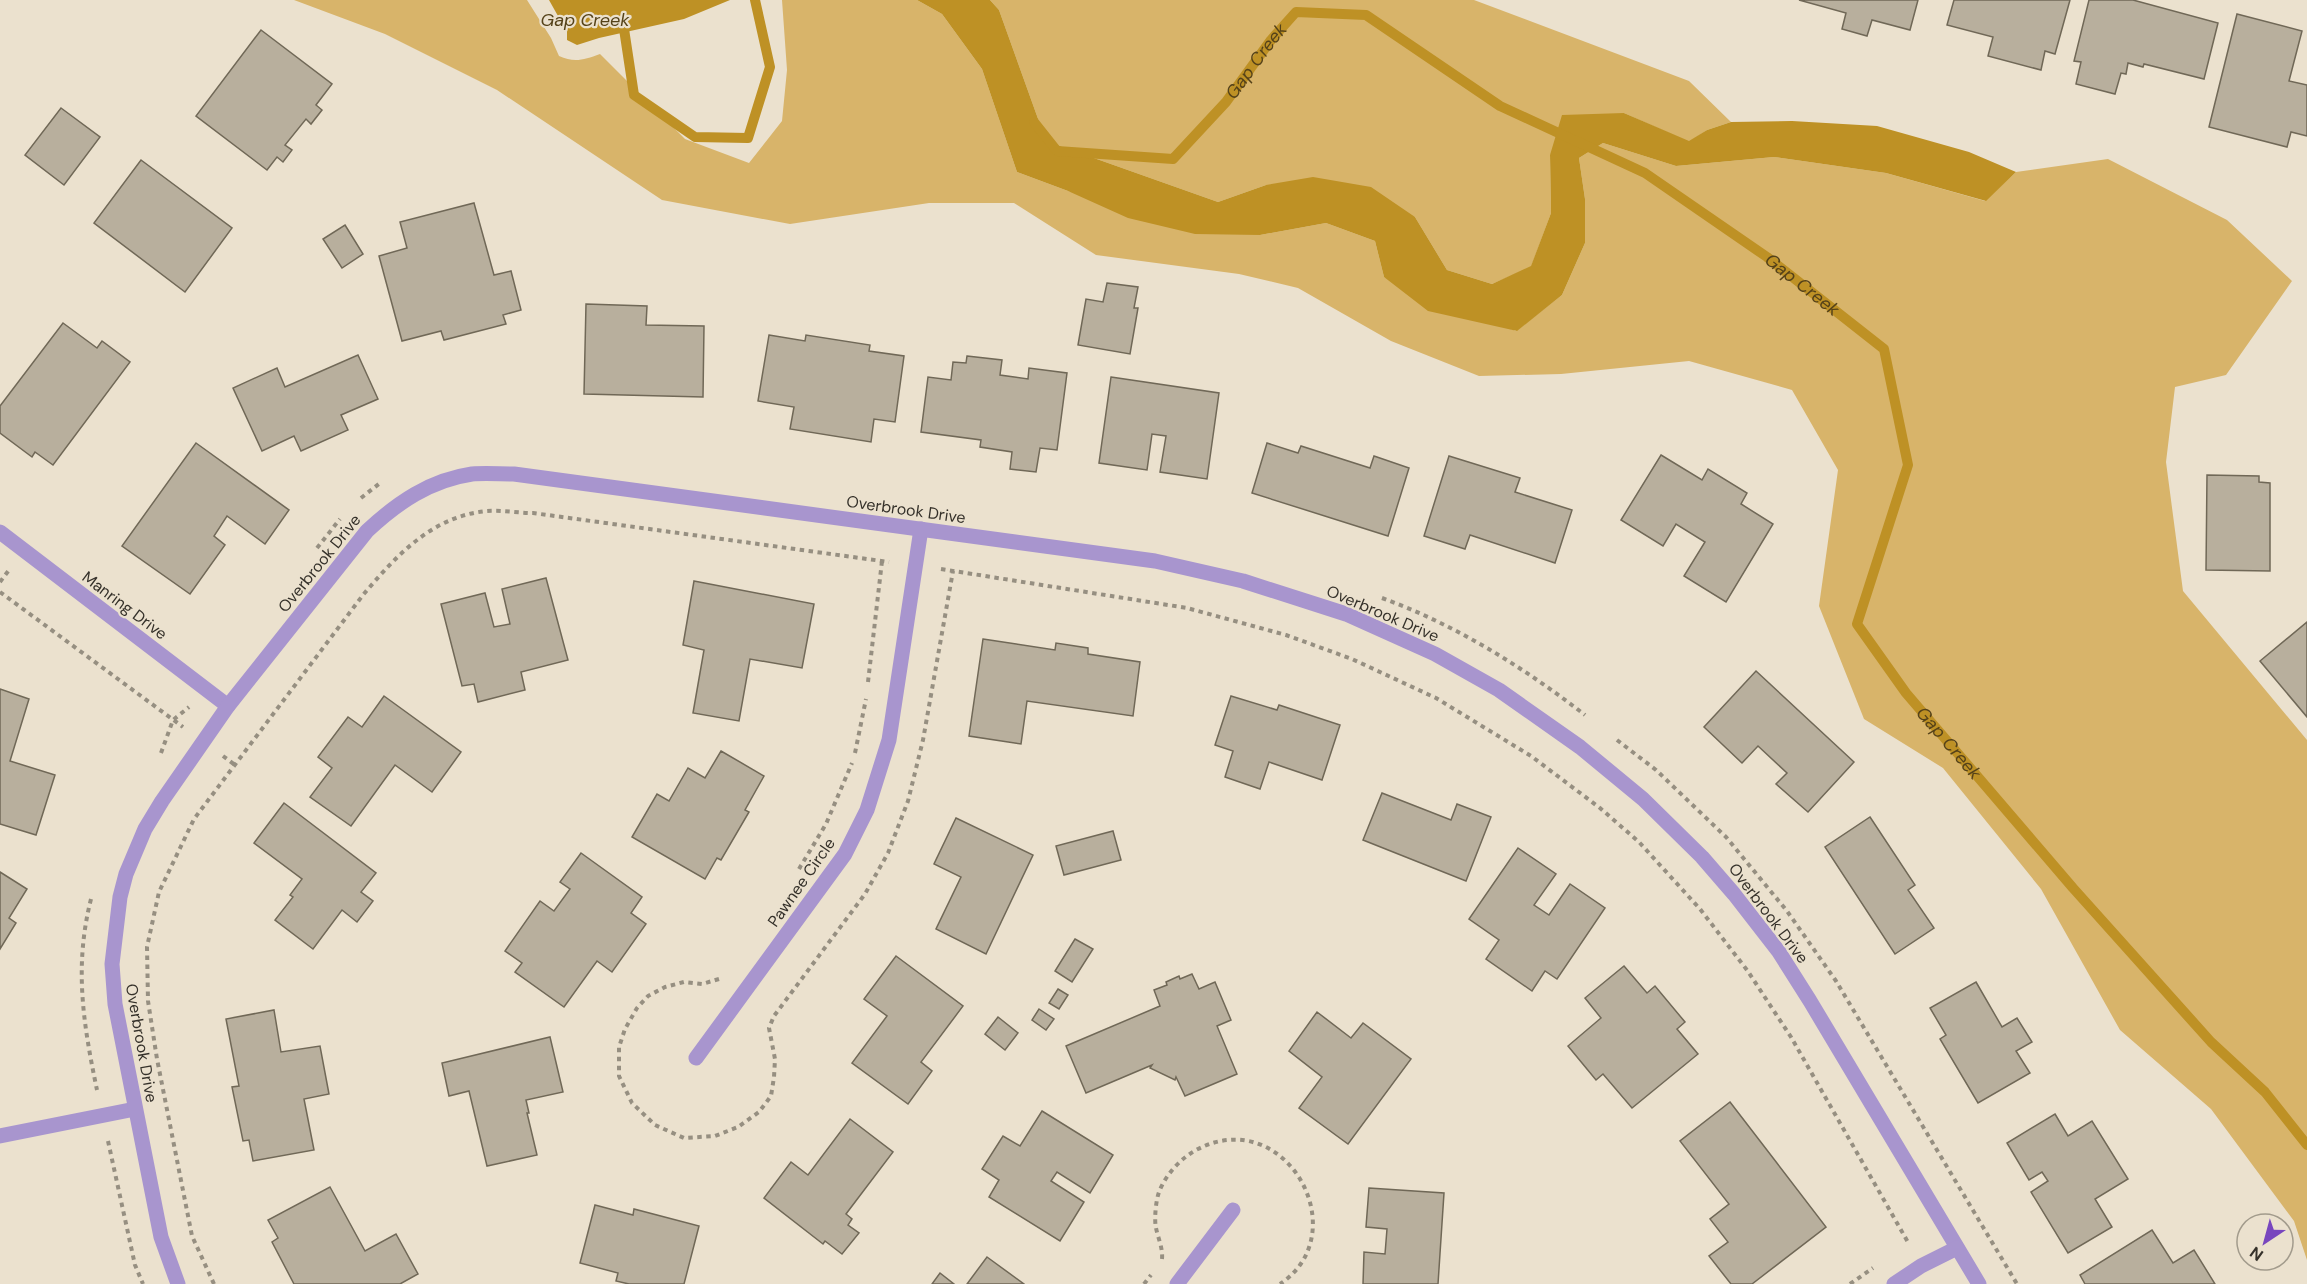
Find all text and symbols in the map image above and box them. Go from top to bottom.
water label: Gap Creek [540,8,630,32]
water label: Gap Creek [1220,17,1293,104]
water label: Gap Creek [1760,248,1845,322]
street label: Overbrook Drive [845,491,967,528]
street label: Overbrook Drive [273,510,365,617]
street label: Manring Drive [78,567,171,644]
street label: Overbrook Drive [1323,580,1442,647]
water label: Gap Creek [1911,701,1987,785]
street label: Pawnee Circle [763,834,840,931]
street label: Overbrook Drive [1724,859,1813,968]
street label: Overbrook Drive [121,982,162,1104]
north arrow [2235,1212,2295,1272]
text: N [2246,1242,2267,1266]

